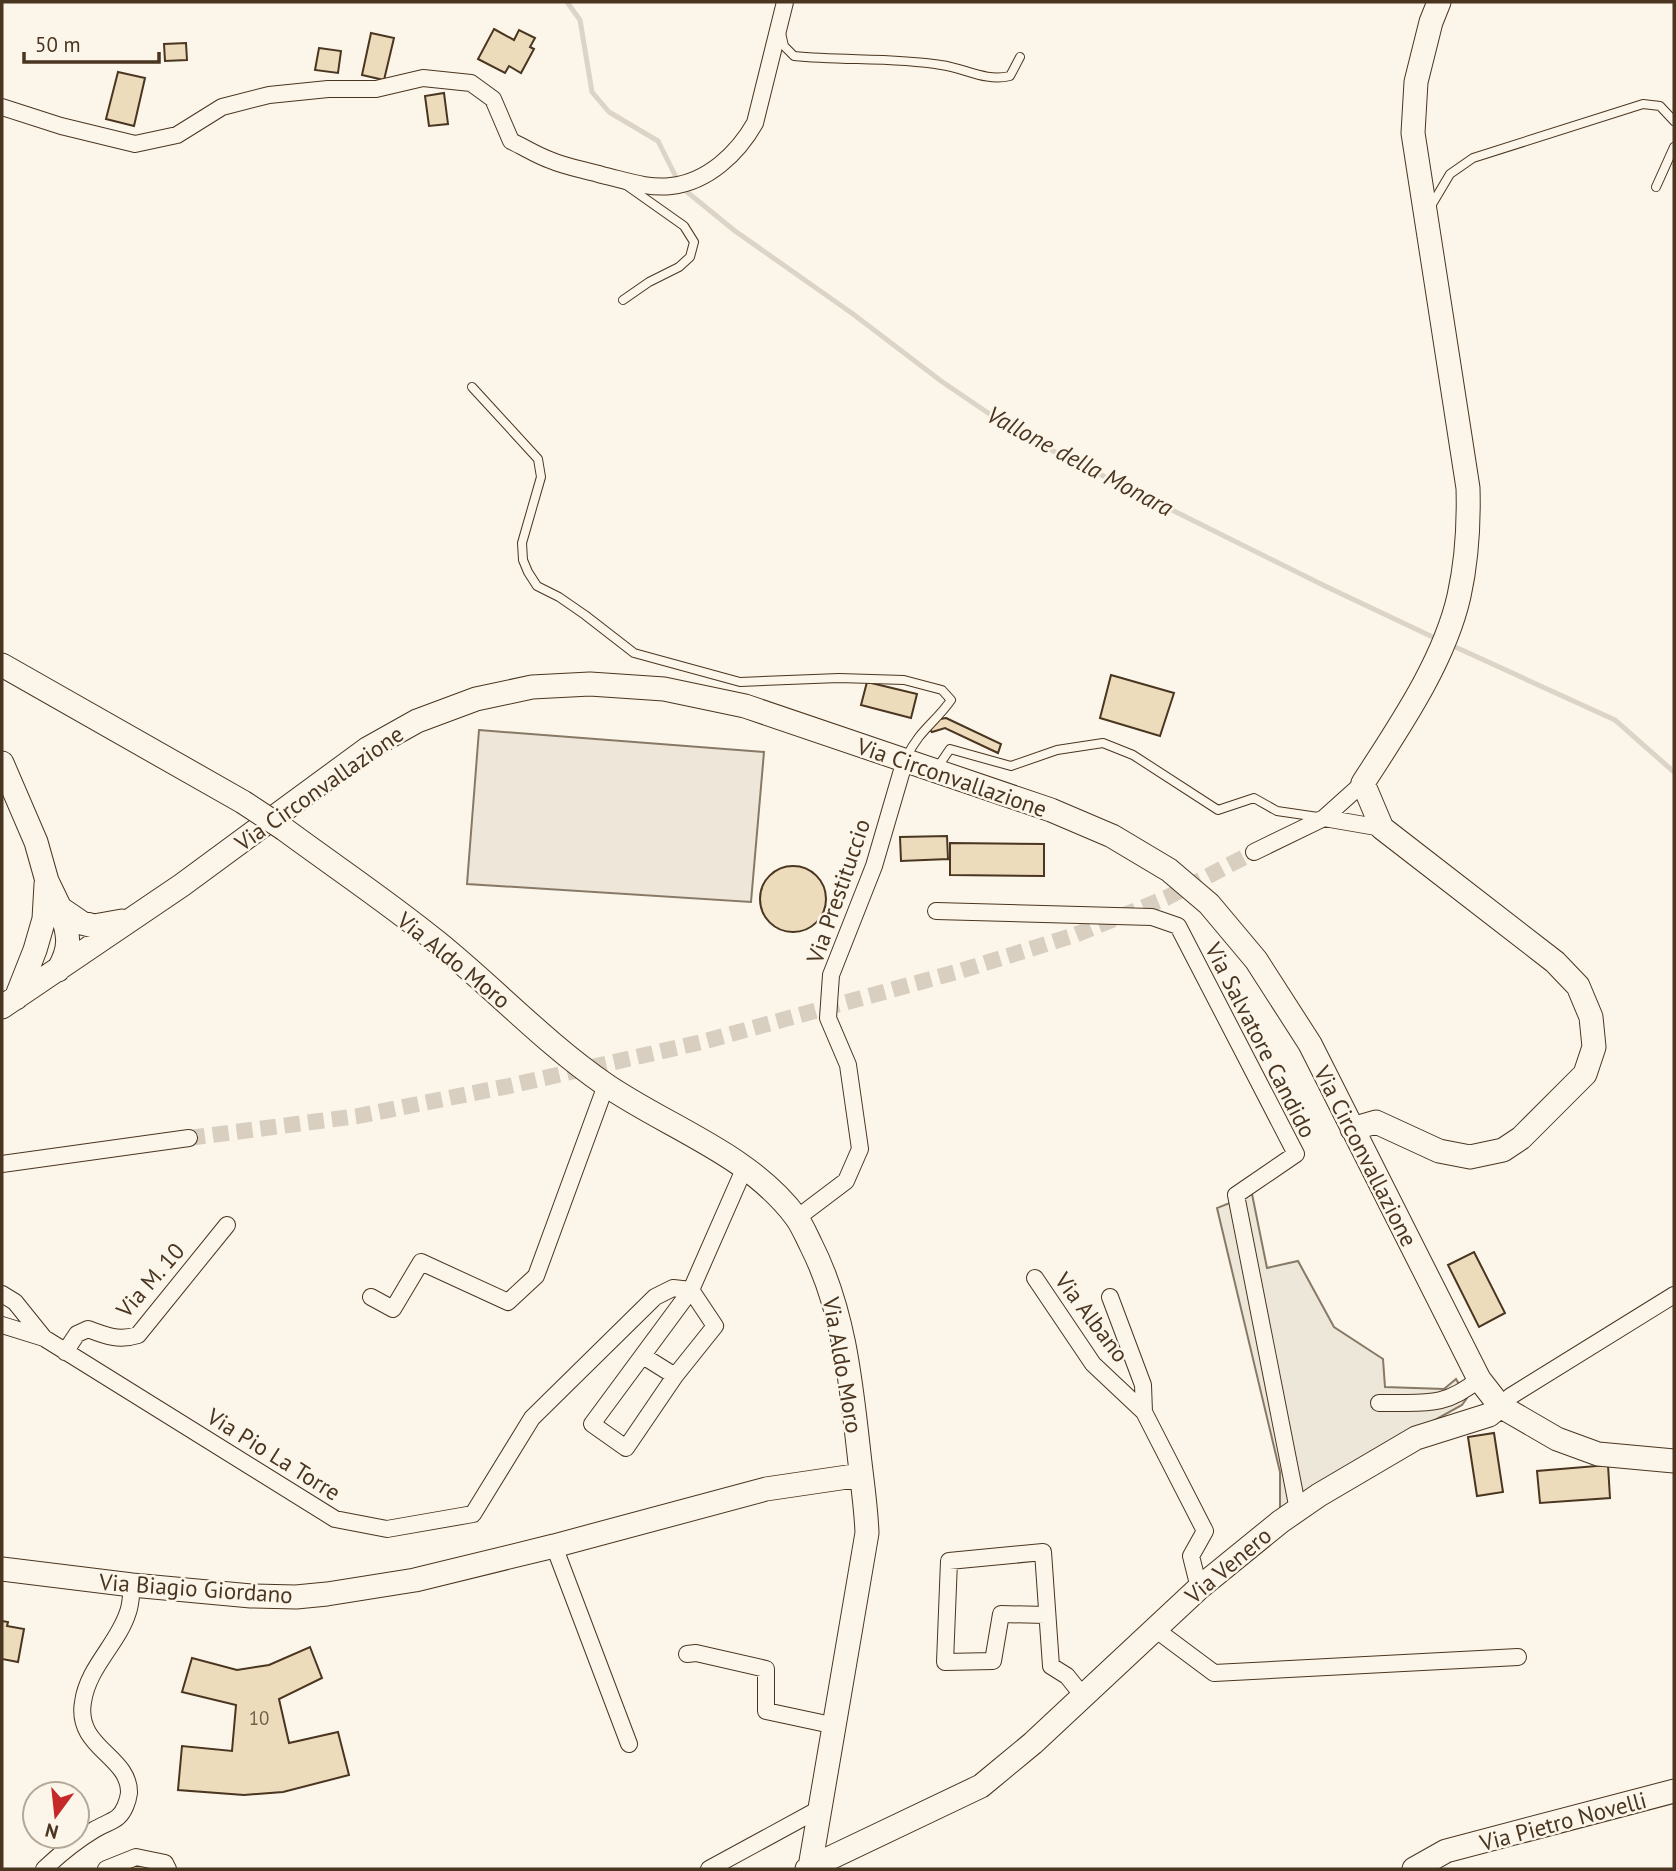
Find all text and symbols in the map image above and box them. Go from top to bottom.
scale bar [24,21,159,65]
text: 50 m [35,31,81,58]
water label: Vallone della Monara [981,399,1179,523]
street label: Via Circonvallazione [228,719,409,858]
street label: Via Circonvallazione [852,731,1051,823]
street label: Via Prestituccio [799,815,876,968]
street label: Via Aldo Moro [391,905,517,1015]
street label: Via Salvatore Candido [1199,937,1323,1142]
street label: Via Circonvallazione [1307,1060,1424,1251]
street label: Via M. 10 [109,1237,190,1324]
street label: Via Albano [1048,1266,1135,1368]
street label: Via Aldo Moro [817,1294,869,1435]
street label: Via Pio La Torre [201,1401,346,1507]
street label: Via Venero [1178,1520,1277,1610]
street label: Via Biagio Giordano [97,1567,294,1609]
house number: 10 [249,1706,269,1730]
north arrow [21,1780,91,1850]
street label: Via Pietro Novelli [1476,1785,1649,1857]
text: N [42,1818,61,1845]

